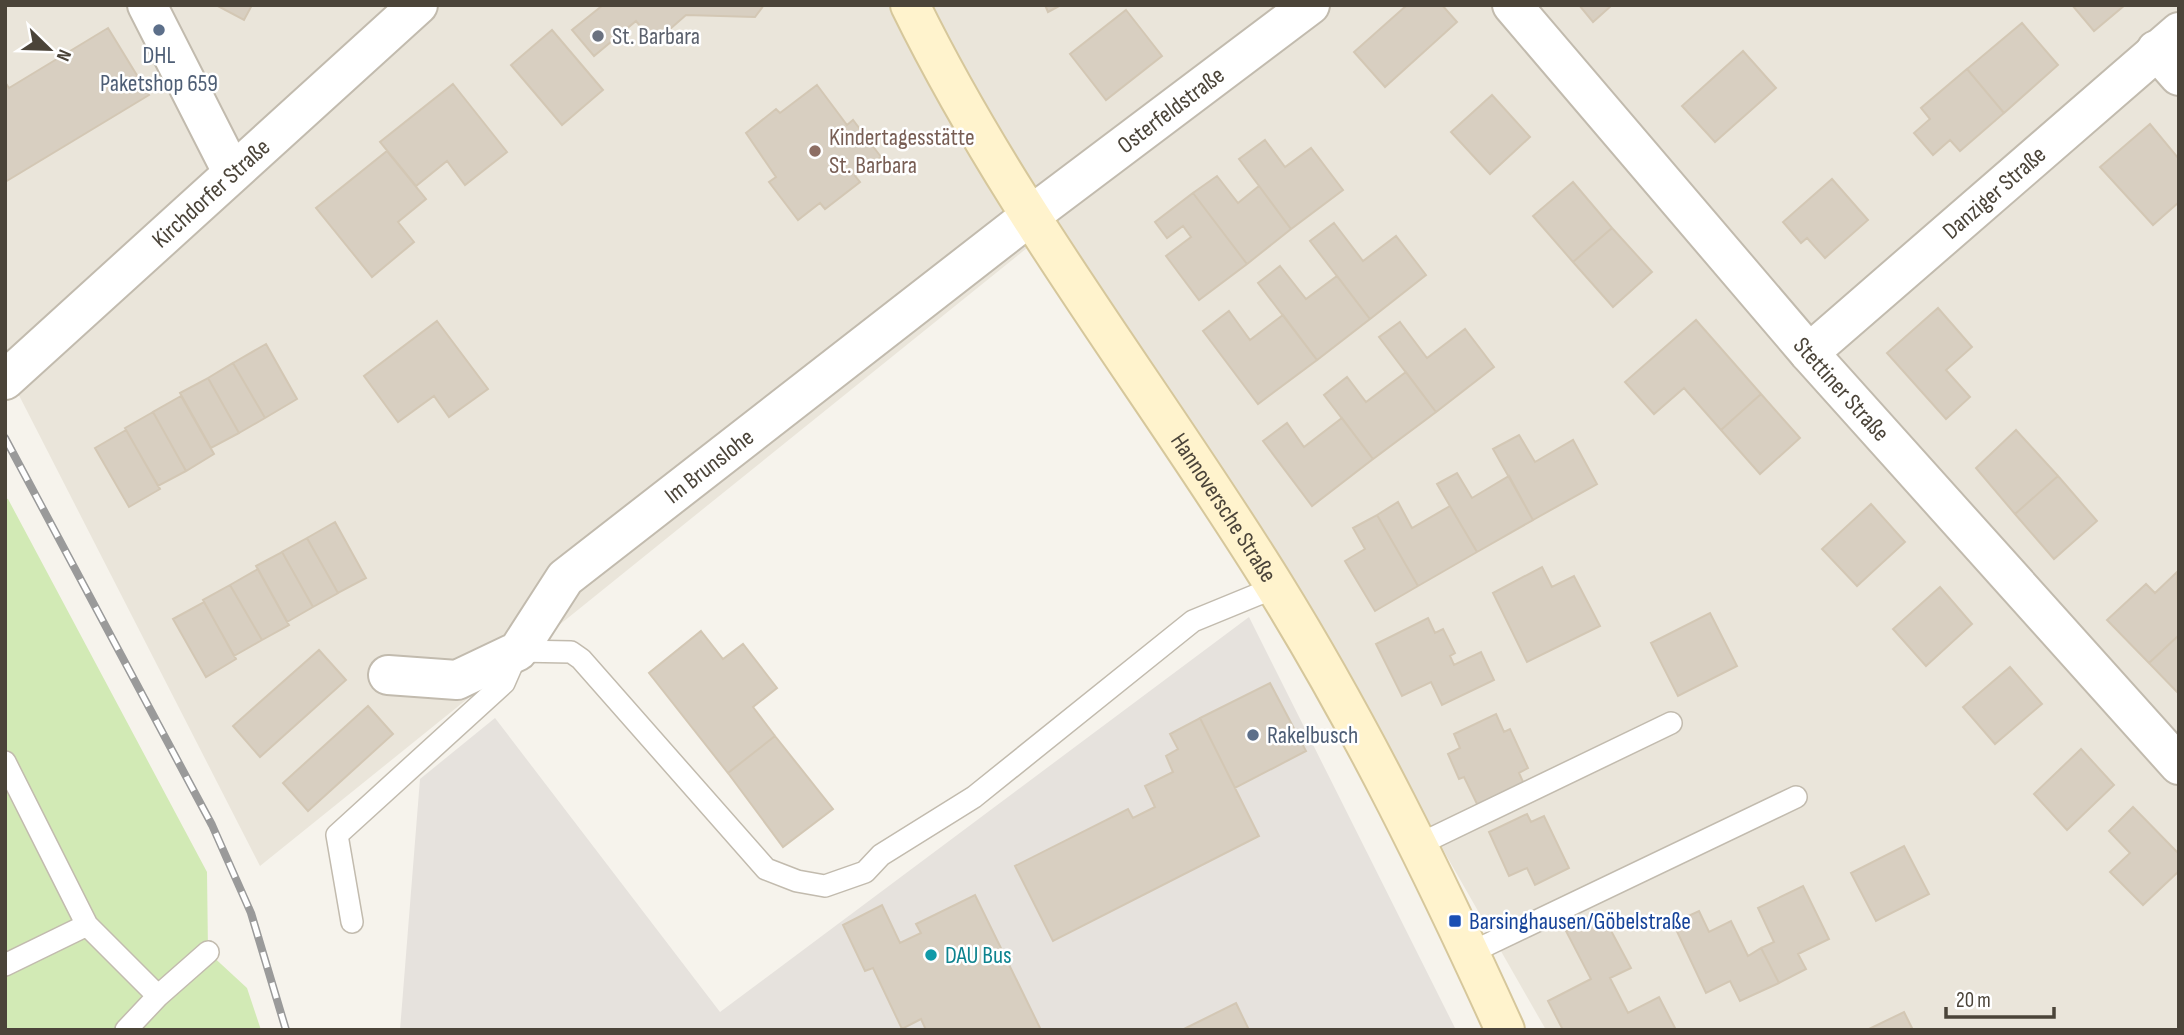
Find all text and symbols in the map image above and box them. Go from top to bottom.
north arrow [14,14,84,84]
marker: DHL Paketshop 659 [151,22,167,38]
place label: St. Barbara [612,22,700,51]
marker: St. Barbara [590,28,606,44]
place label: DHL Paketshop 659 [100,41,218,98]
text: N [51,46,76,64]
street label: Osterfeldstraße [1112,61,1230,160]
place label: Kindertagesstätte St. Barbara [829,123,975,180]
street label: Kirchdorfer Straße [146,133,276,254]
street label: Danziger Straße [1937,140,2052,245]
marker: Kindertagesstätte St. Barbara [807,143,823,159]
street label: Stettiner Straße [1787,331,1895,447]
street label: Im Brunslohe [659,423,760,510]
street label: Hannoversche Straße [1164,428,1283,588]
place label: Rakelbusch [1267,721,1358,750]
marker: Rakelbusch [1245,727,1261,743]
place label: Barsinghausen/Göbelstraße [1469,907,1691,936]
marker: Barsinghausen/Göbelstraße [1447,913,1463,929]
place label: DAU Bus [945,941,1012,970]
marker: DAU Bus [923,947,939,963]
scale bar [1946,976,2054,1020]
text: 20 m [1956,988,1991,1013]

